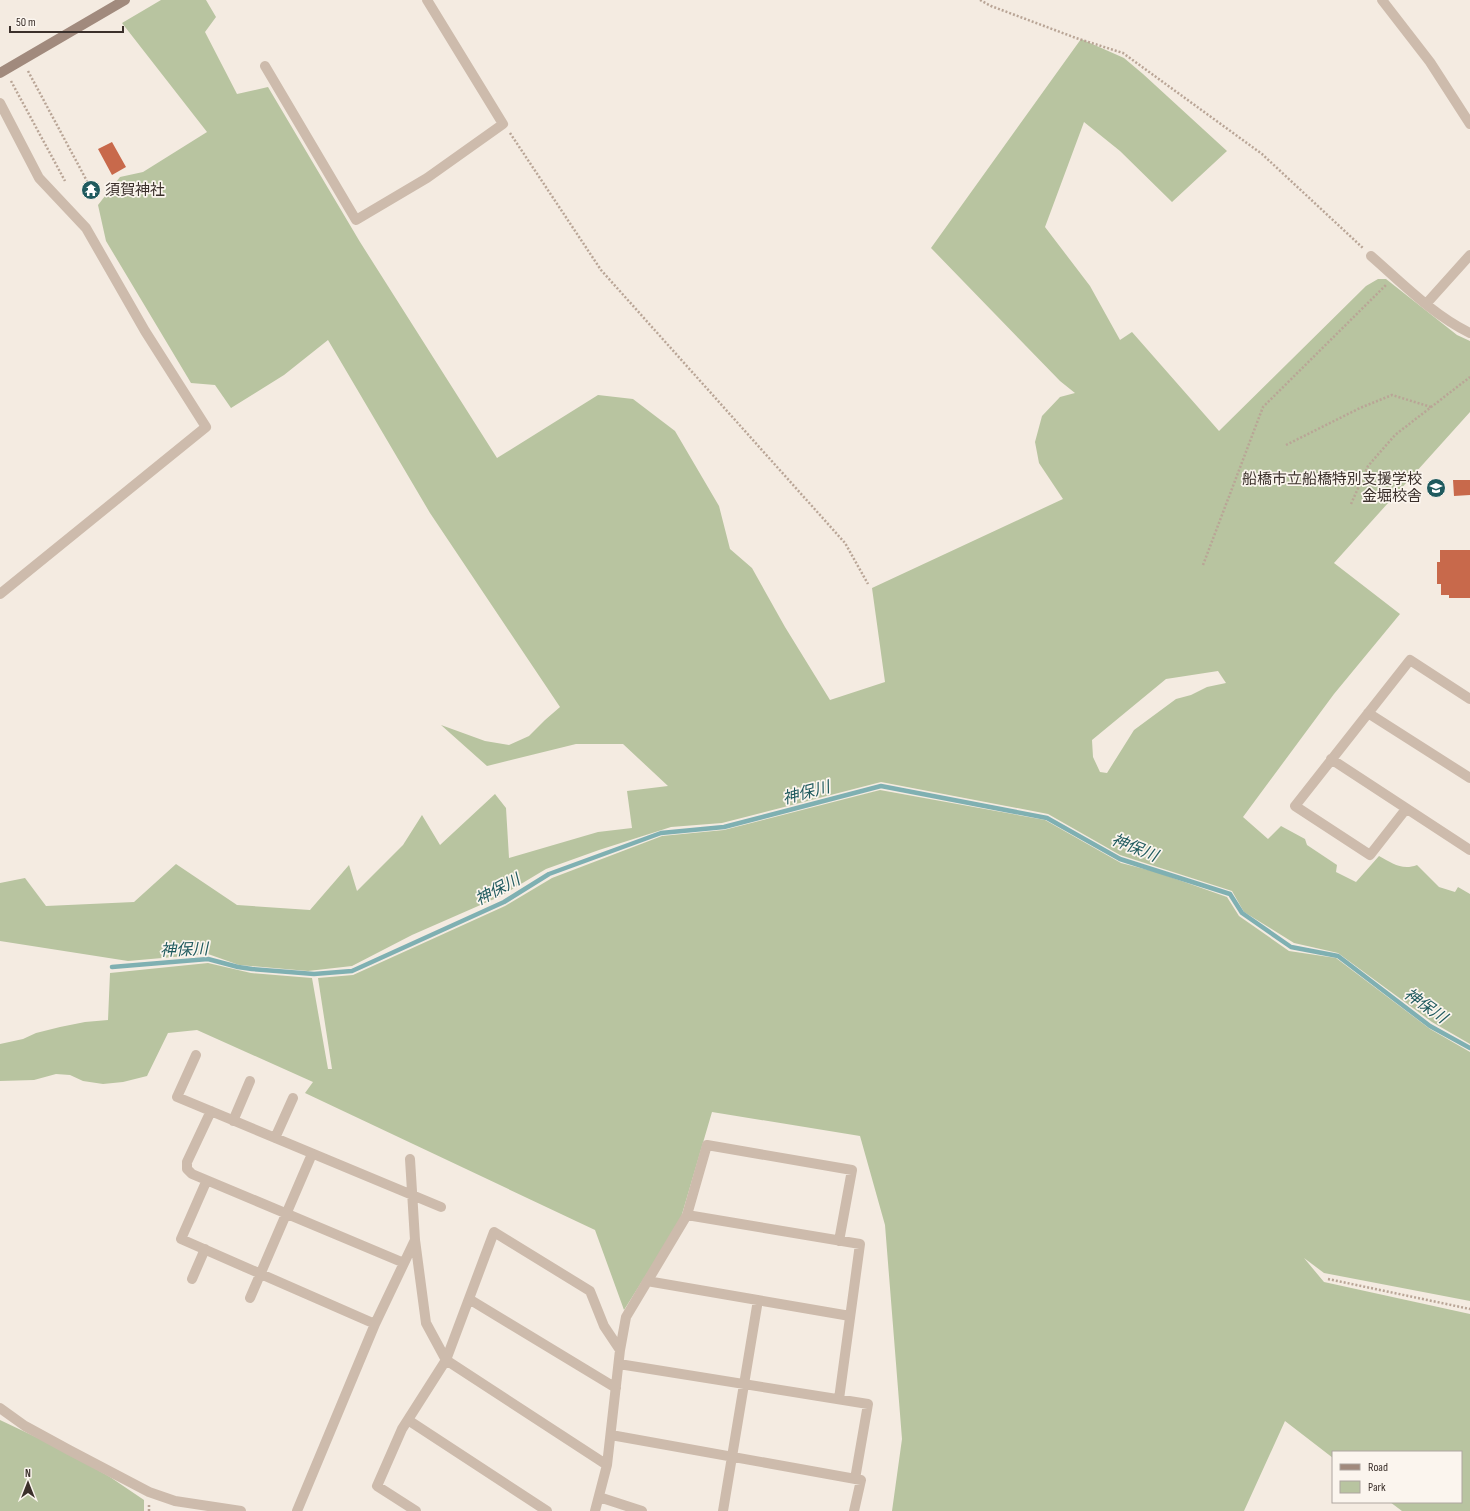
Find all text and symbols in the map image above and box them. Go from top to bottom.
scale bar [10,8,123,34]
text: 50 m [16,15,36,30]
temple icon: 須賀神社 [80,179,102,201]
place label: 須賀神社 [105,181,165,200]
place label: 船橋市立船橋特別支援学校 金堀校舎 [1242,470,1422,506]
school or university icon: 船橋市立船橋特別支援学校 金堀校舎 [1425,477,1447,499]
water label: 神保川 [781,778,834,809]
water label: 神保川 [1109,831,1162,867]
water label: 神保川 [472,870,525,910]
water label: 神保川 [160,940,210,961]
water label: 神保川 [1400,985,1452,1029]
legend [1332,1451,1462,1503]
text: Road [1368,1460,1388,1475]
north arrow [8,1463,48,1503]
text: N [25,1467,31,1480]
text: Park [1368,1480,1386,1495]

